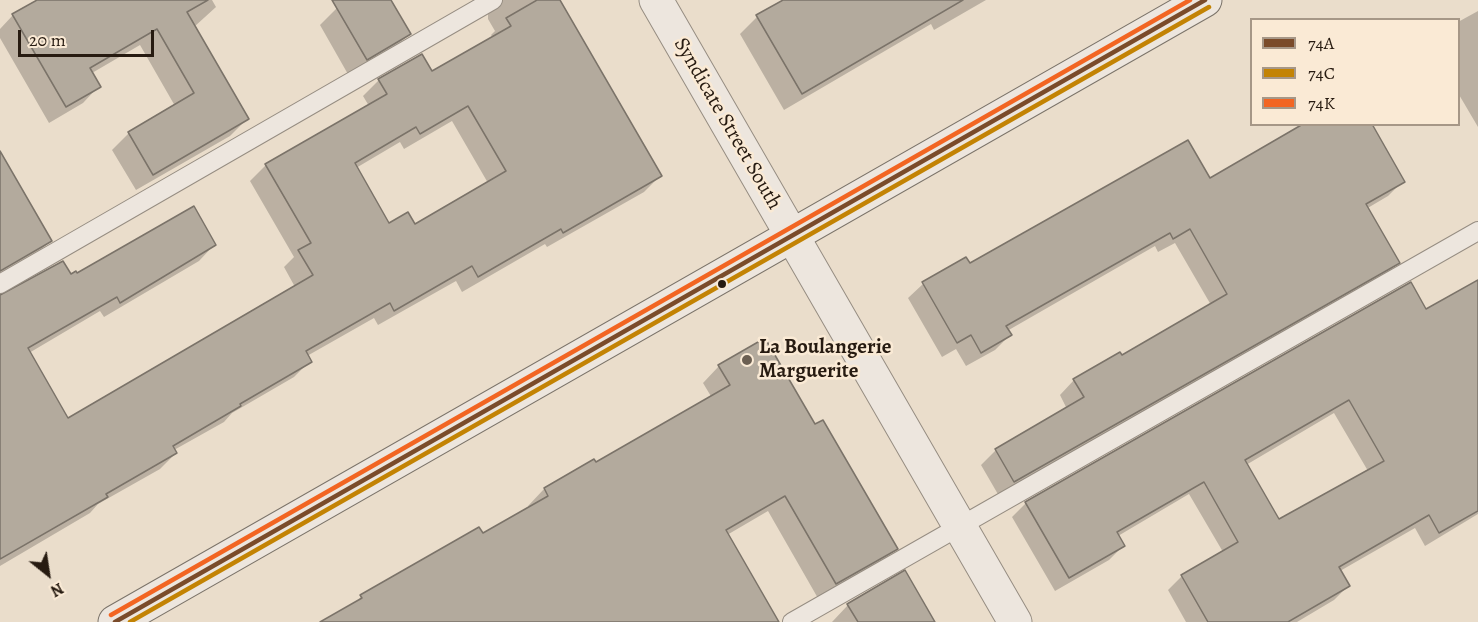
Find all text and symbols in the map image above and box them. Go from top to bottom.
scale bar [21,18,158,56]
legend [1250,18,1460,126]
text: 20 m [29,28,66,52]
text: 74A [1308,31,1334,55]
street label: Syndicate Street South [668,34,786,214]
text: 74C [1308,61,1335,85]
text: 74K [1308,91,1335,115]
unlabelled marker [716,278,728,290]
place label: La Boulangerie Marguerite [759,335,892,385]
marker: La Boulangerie Marguerite [740,353,754,367]
north arrow [18,544,78,604]
text: N [46,577,68,602]

